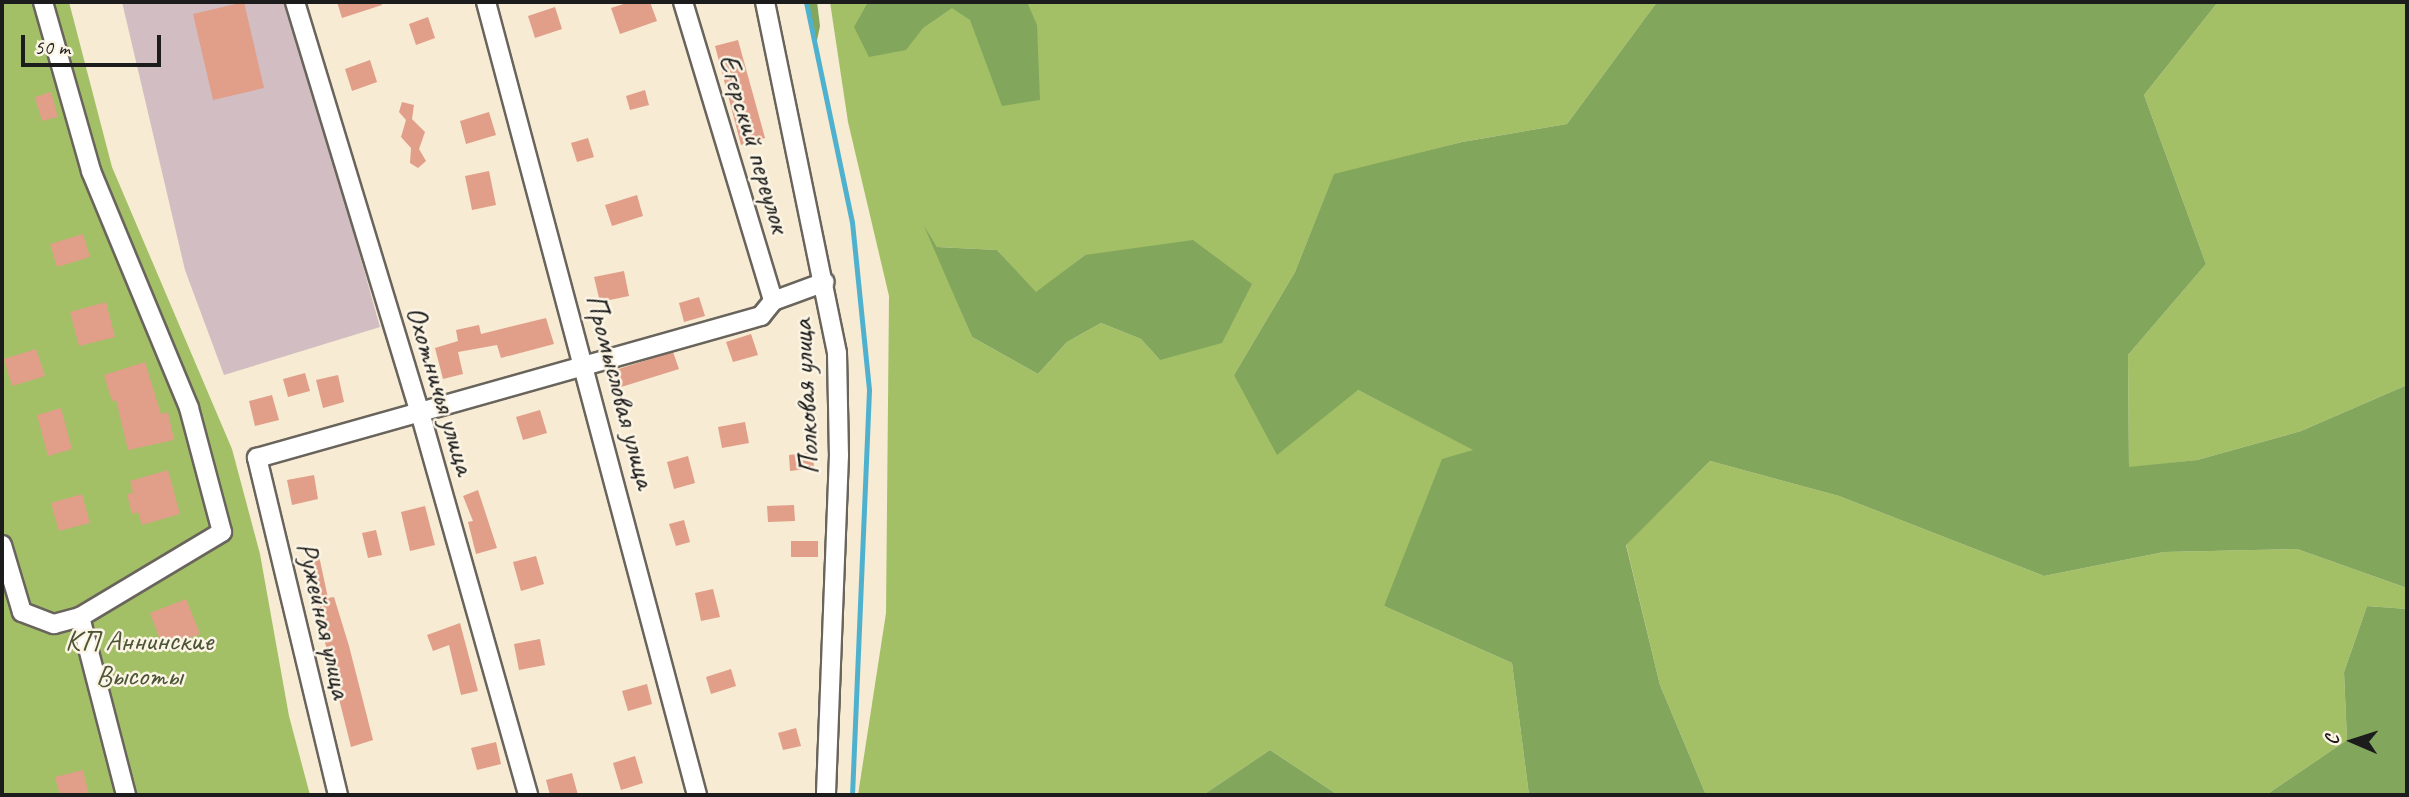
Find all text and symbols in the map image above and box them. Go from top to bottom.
scale bar [24,21,164,65]
text: 50 m [34,34,70,60]
street label: Егерский переулок [711,50,799,236]
street label: Промысловая улица [578,290,664,492]
street label: Охотничья улица [398,302,484,478]
street label: Полковая улица [783,317,827,477]
street label: Ружейная улица [289,537,361,703]
park label: КП Аннинские Высоты [65,622,213,692]
north arrow [2318,706,2388,776]
text: С [2320,735,2344,745]

